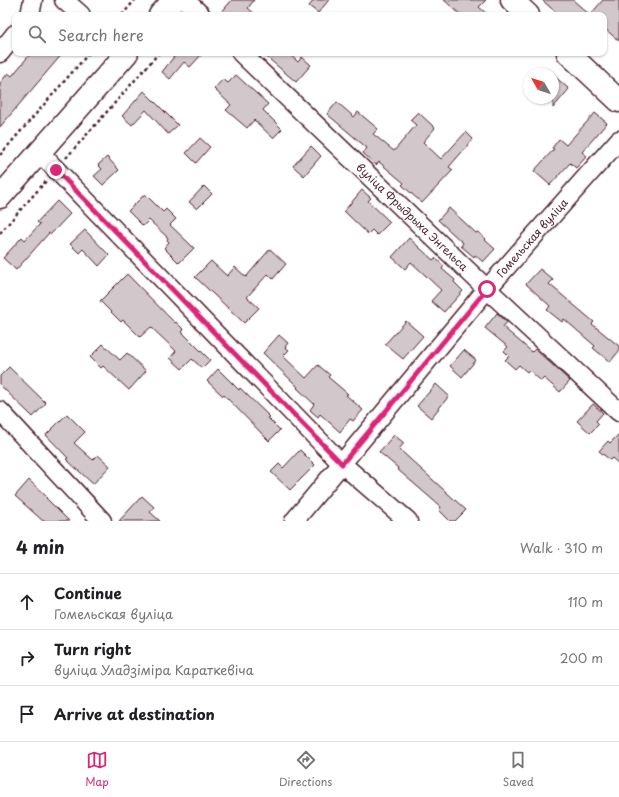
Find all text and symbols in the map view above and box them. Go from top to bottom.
search box [12,12,607,56]
icon: search [26,23,48,45]
text: Search here [58,23,144,46]
north arrow [523,68,559,104]
street label: вуліца Фрыдрыха Энгельса [353,159,472,275]
route end [47,161,65,179]
street label: Гомельская вуліца [492,194,572,281]
route start [478,280,496,298]
text: 4 min [16,534,64,560]
text: Walk · 310 m [520,538,603,557]
text: Continue [54,581,122,604]
icon: ahead [16,591,38,613]
text: 110 m [568,592,603,611]
text: Гомельская вуліца [54,604,173,623]
text: Turn right [54,637,131,660]
icon: right [16,647,38,669]
text: 200 m [560,648,603,667]
text: вуліца Уладзіміра Караткевіча [54,660,254,679]
text: Arrive at destination [54,702,215,725]
icon: arrive [16,703,38,725]
tab: Map [85,749,109,790]
tab: Directions [279,749,332,790]
tab: Saved [503,749,534,790]

